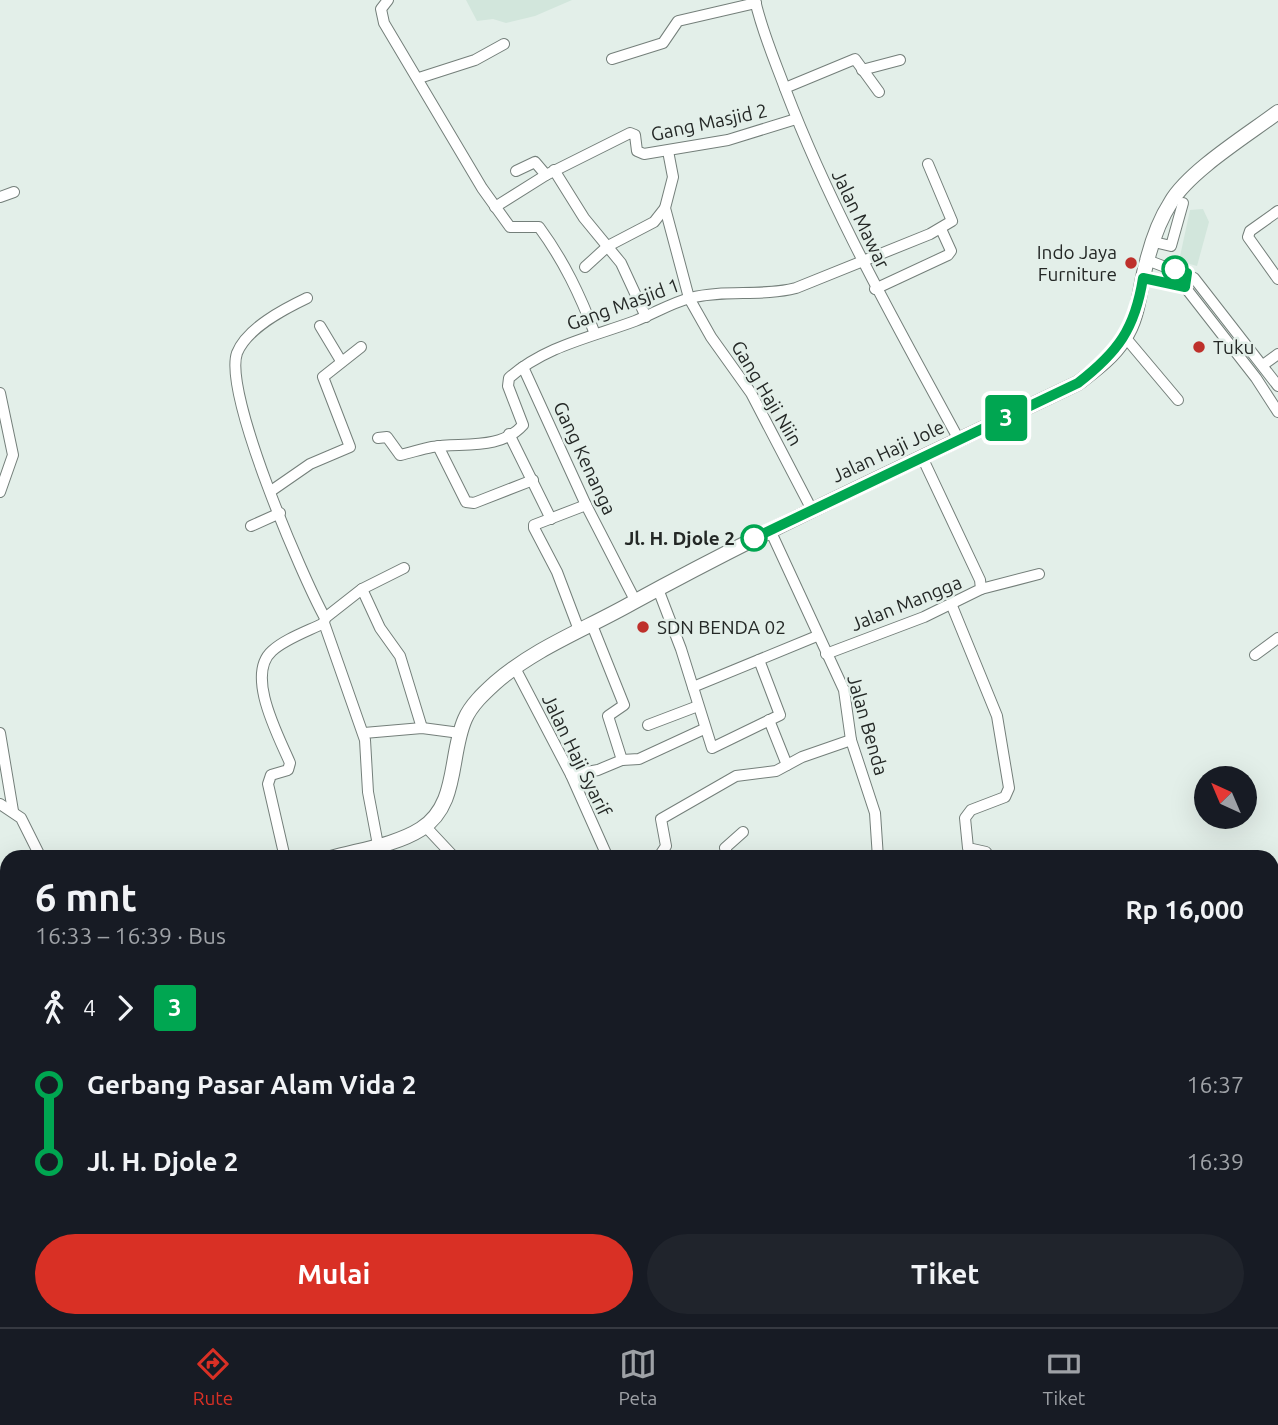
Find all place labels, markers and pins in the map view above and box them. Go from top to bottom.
place label: Indo Jaya Furniture [1037,241,1117,285]
marker: Indo Jaya Furniture [1123,255,1139,271]
unlabelled marker [1162,256,1188,282]
place label: Tuku [1213,336,1254,358]
marker: Tuku [1191,339,1207,355]
marker: Jl. H. Djole 2 [741,525,767,551]
place label: Jl. H. Djole 2 [624,527,735,549]
place label: SDN BENDA 02 [657,616,786,638]
marker: SDN BENDA 02 [635,619,651,635]

